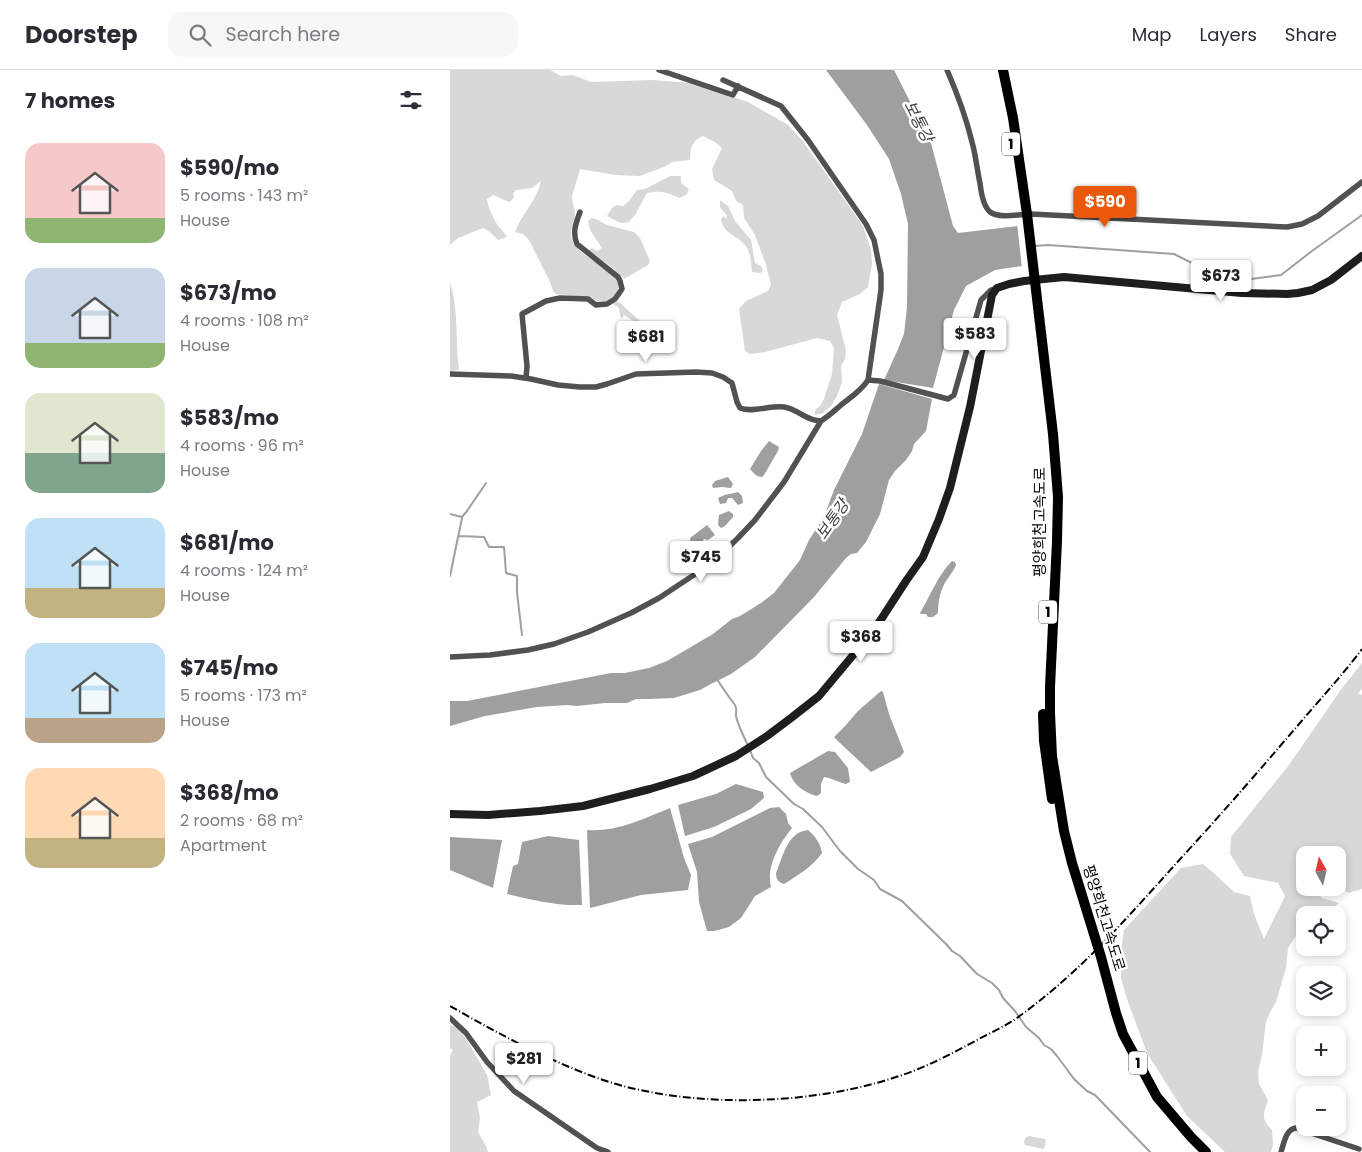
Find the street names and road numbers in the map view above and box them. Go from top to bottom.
road number: 1 [1002,132,1020,156]
street label: 평양희천고속도로 [1029,467,1050,577]
road number: 1 [1039,600,1057,624]
street label: 평양희천고속도로 [1078,862,1131,974]
road number: 1 [1129,1051,1147,1074]

